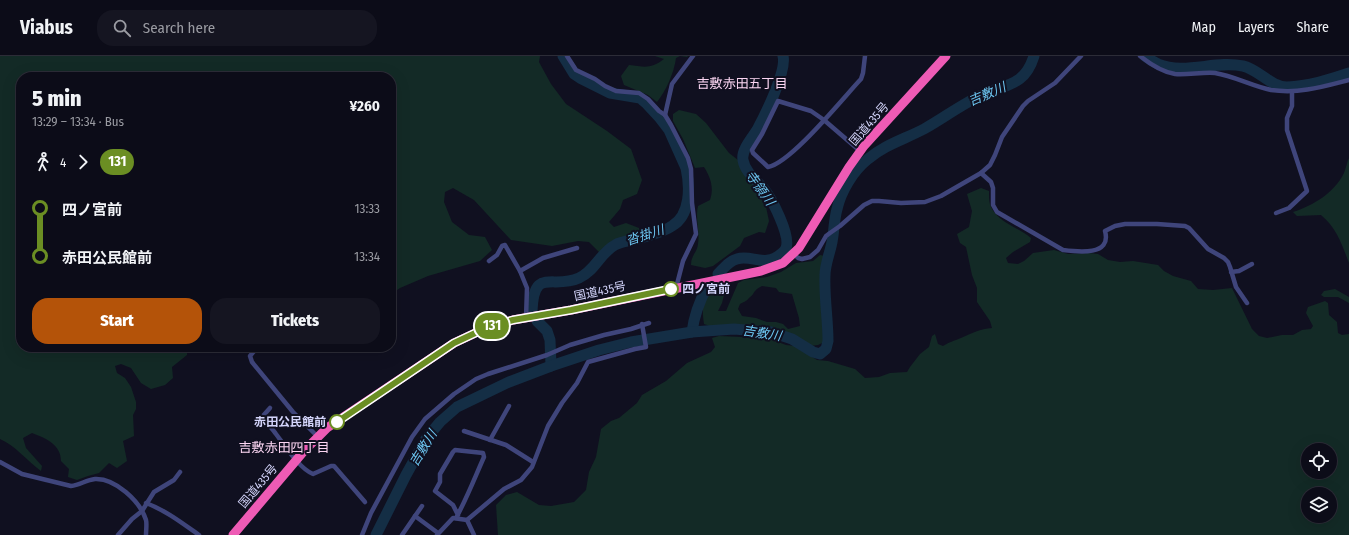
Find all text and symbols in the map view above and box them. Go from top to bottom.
search box [97,10,377,46]
text: Viabus [20,16,73,39]
icon: search [111,17,133,39]
text: Search here [143,19,215,37]
text: Map [1192,19,1216,36]
text: Layers [1238,19,1274,36]
text: Share [1296,19,1329,36]
district label: 吉敷赤田五丁目 [696,76,788,91]
water label: 吉敷川 [966,79,1010,109]
text: 5 min [32,85,81,112]
text: ¥260 [349,97,380,115]
street label: 国道435号 [846,100,892,148]
text: 13:29 – 13:34 · Bus [32,114,124,129]
icon: walk [32,151,54,173]
icon: forward [72,151,94,173]
text: 131 [108,153,126,170]
text: 4 [60,155,66,170]
water label: 寺領川 [742,168,779,210]
text: 四ノ宮前 [62,201,122,219]
text: 13:33 [354,201,380,216]
water label: 沓掛川 [624,221,668,248]
text: 赤田公民館前 [62,249,152,267]
text: 13:34 [354,249,380,264]
street label: 国道435号 [573,279,627,303]
marker: 四ノ宮前 [663,281,679,297]
place label: 四ノ宮前 [682,282,730,296]
button: Start [32,298,202,344]
button: Tickets [210,298,380,344]
line badge: 131 [469,313,515,339]
text: 131 [483,317,501,334]
water label: 吉敷川 [742,323,784,344]
marker: 赤田公民館前 [329,414,345,430]
place label: 赤田公民館前 [254,415,326,429]
water label: 吉敷川 [406,426,441,469]
district label: 吉敷赤田四丁目 [238,440,330,455]
map controls [1301,443,1337,523]
button: locate [1301,443,1337,479]
street label: 国道435号 [236,461,280,511]
button: layers [1301,487,1337,523]

